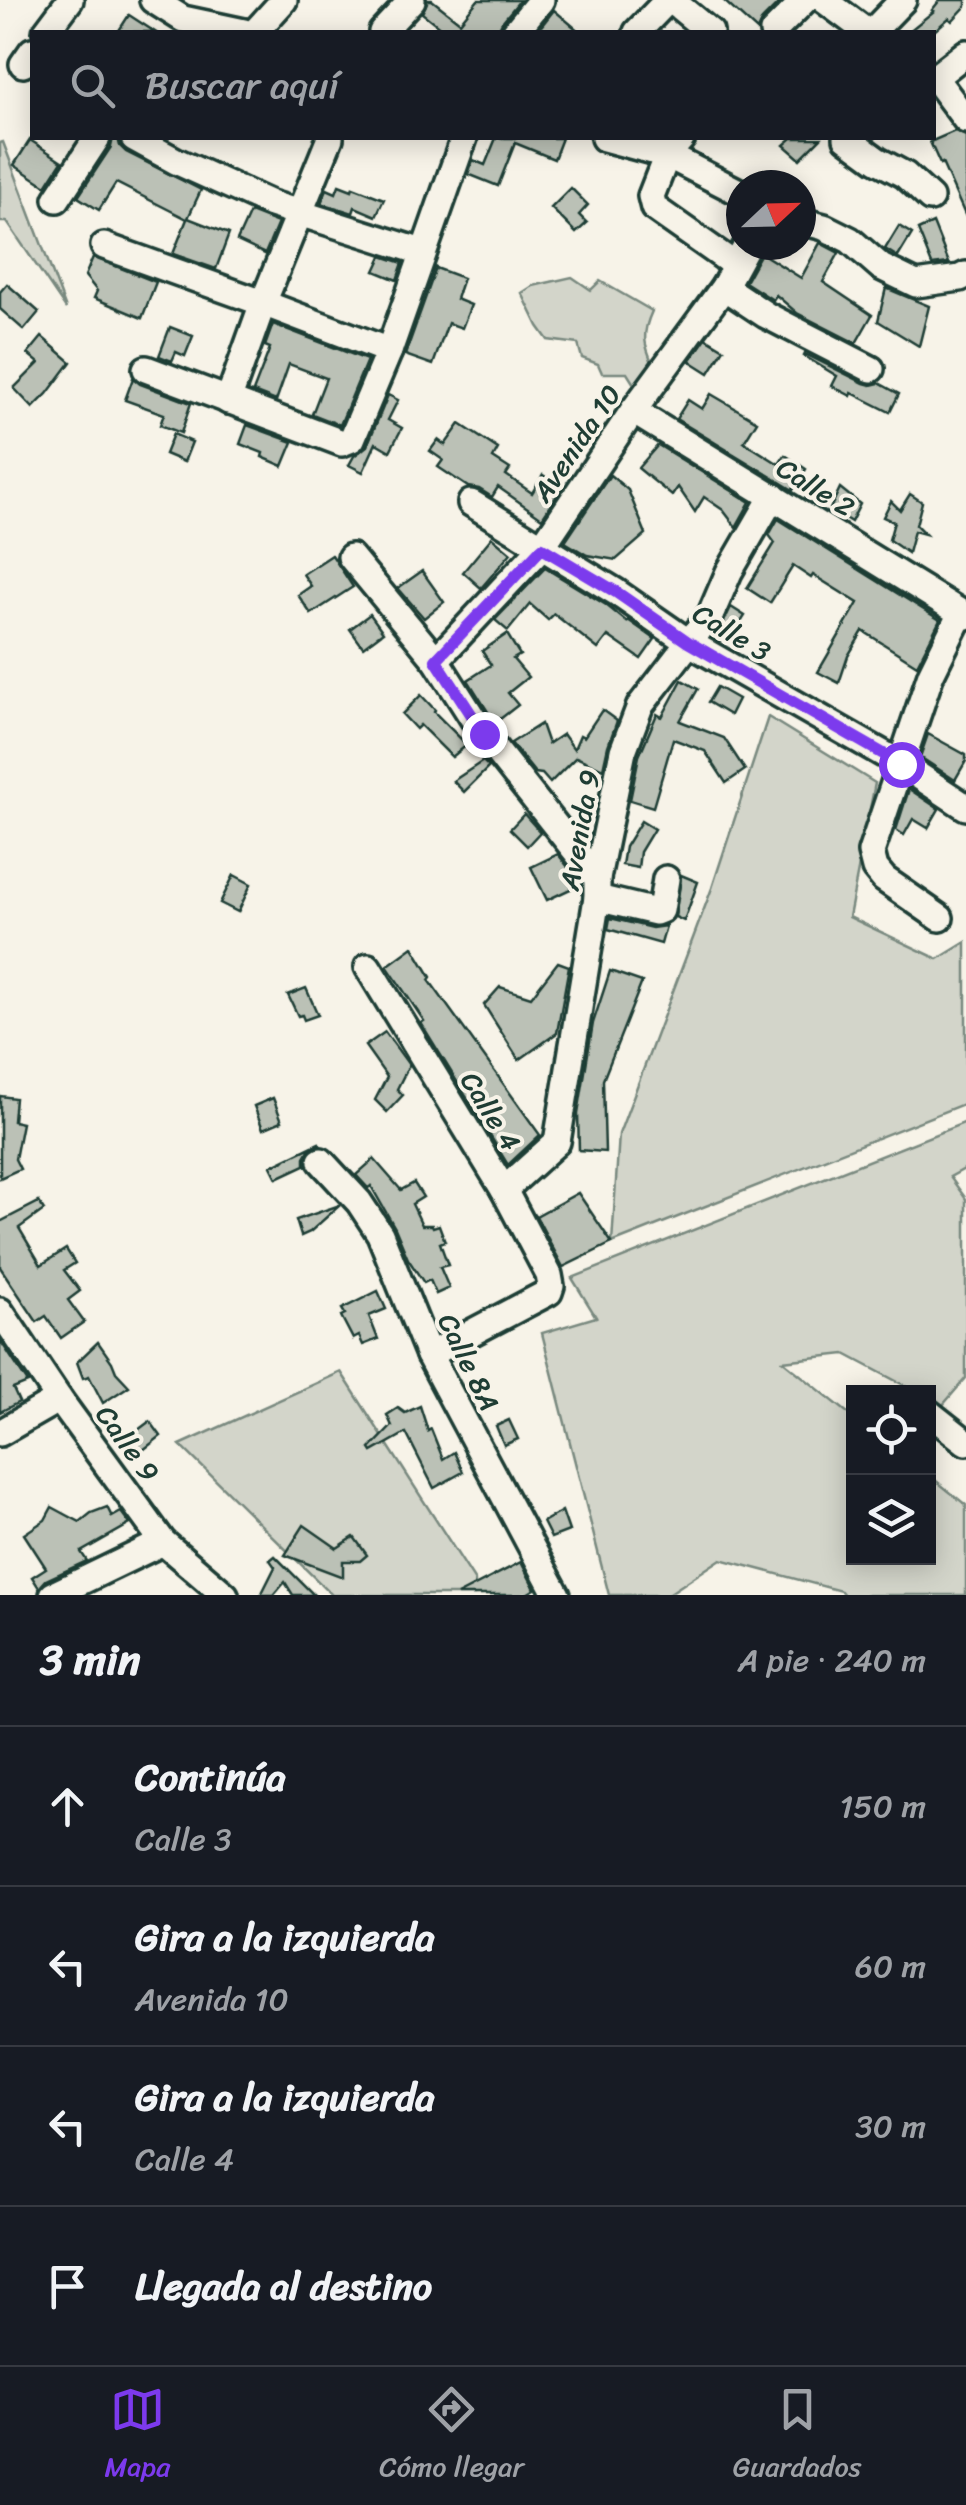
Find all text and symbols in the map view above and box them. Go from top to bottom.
search box [30,30,936,140]
text: Buscar aquí [145,52,339,119]
icon: search [65,58,120,113]
north arrow [726,170,816,260]
street label: Avenida 10 [518,374,634,514]
street label: Calle 2 [767,444,865,531]
street label: Calle 3 [683,590,781,675]
route end [462,712,508,758]
route start [879,742,925,788]
street label: Avenida 9 [545,766,614,895]
street label: Calle 4 [447,1062,534,1161]
street label: Calle 8A [424,1305,513,1420]
map controls [846,1385,936,1565]
button: locate [846,1385,936,1475]
street label: Calle 9 [82,1394,173,1493]
button: layers [846,1475,936,1565]
text: 3 min [40,1623,140,1697]
text: A pie · 240 m [738,1632,926,1689]
text: Continúa [135,1744,286,1811]
text: 150 m [840,1778,926,1835]
icon: ahead [40,1779,95,1834]
text: Calle 3 [135,1811,232,1868]
text: Gira a la izquierda [135,1904,435,1971]
text: 60 m [855,1938,926,1995]
icon: left [40,1939,95,1994]
text: Avenida 10 [135,1971,289,2028]
text: Gira a la izquierda [135,2064,435,2131]
text: 30 m [855,2098,926,2155]
icon: left [40,2099,95,2154]
text: Calle 4 [135,2131,234,2188]
text: Llegada al destino [135,2253,432,2320]
icon: arrive [40,2259,95,2314]
tab: Mapa [104,2382,170,2491]
tab: Cómo llegar [379,2382,524,2491]
tab: Guardados [733,2382,862,2491]

